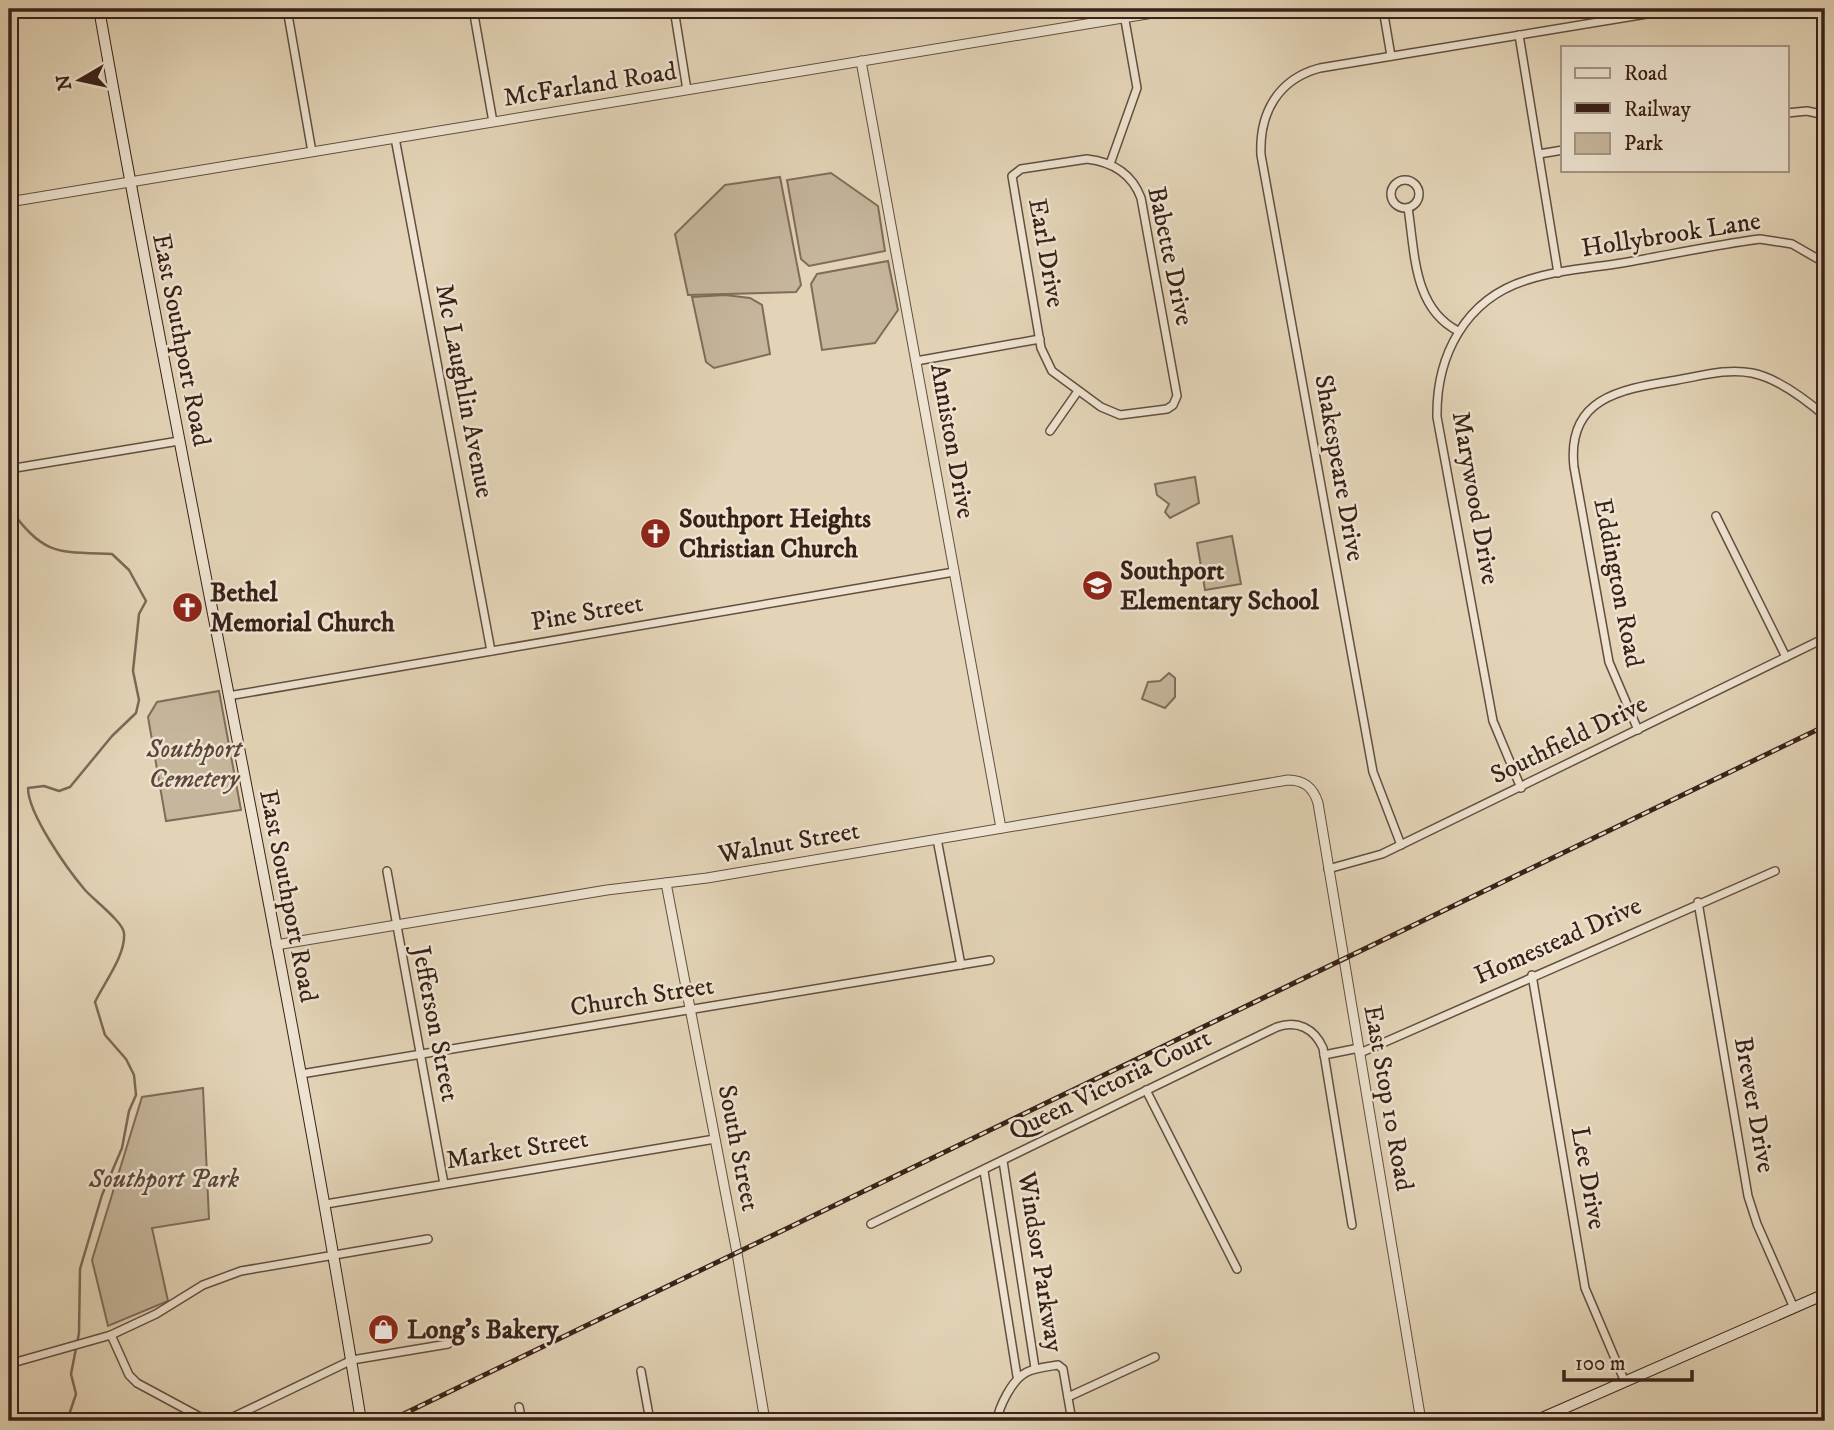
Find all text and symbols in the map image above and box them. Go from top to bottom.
north arrow [46,46,116,116]
legend [1561,46,1788,172]
street label: McFarland Road [501,55,679,115]
text: Road [1624,61,1668,87]
text: N [52,73,77,92]
text: Railway [1624,97,1692,123]
text: Park [1624,131,1664,157]
street label: Babette Drive [1139,183,1201,329]
street label: Earl Drive [1020,196,1072,310]
street label: Hollybrook Lane [1579,205,1763,265]
street label: East Southport Road [144,231,218,449]
street label: Mc Laughlin Avenue [427,281,501,501]
street label: Anniston Drive [922,361,982,521]
street label: Shakespeare Drive [1306,372,1372,564]
street label: Marywood Drive [1444,409,1506,587]
street label: Eddington Road [1585,496,1651,670]
place label: Southport Heights Christian Church [679,503,871,566]
church icon: Southport Heights Christian Church [639,517,673,551]
place label: Southport Elementary School [1120,555,1320,618]
school or university icon: Southport Elementary School [1080,569,1114,603]
place label: Bethel Memorial Church [210,577,395,640]
street label: Pine Street [528,587,646,639]
church icon: Bethel Memorial Church [170,591,204,625]
street label: Southfield Drive [1485,688,1653,792]
park label: Southport Cemetery [145,733,244,796]
street label: East Southport Road [251,787,325,1005]
street label: Walnut Street [715,814,862,872]
street label: Homestead Drive [1469,889,1647,993]
street label: Jefferson Street [403,942,466,1104]
street label: Church Street [568,969,716,1025]
street label: East Stop 10 Road [1355,1002,1421,1194]
street label: Queen Victoria Court [1003,1022,1217,1148]
street label: Brewer Drive [1726,1035,1782,1175]
street label: South Street [710,1082,766,1214]
street label: Market Street [444,1123,590,1177]
street label: Lee Drive [1563,1124,1613,1232]
park label: Southport Park [88,1163,239,1196]
street label: Windsor Parkway [1009,1169,1071,1355]
shop icon: Long's Bakery [367,1313,401,1347]
place label: Long's Bakery [407,1314,559,1347]
scale bar [1564,1339,1692,1383]
text: 100 m [1575,1351,1626,1377]

